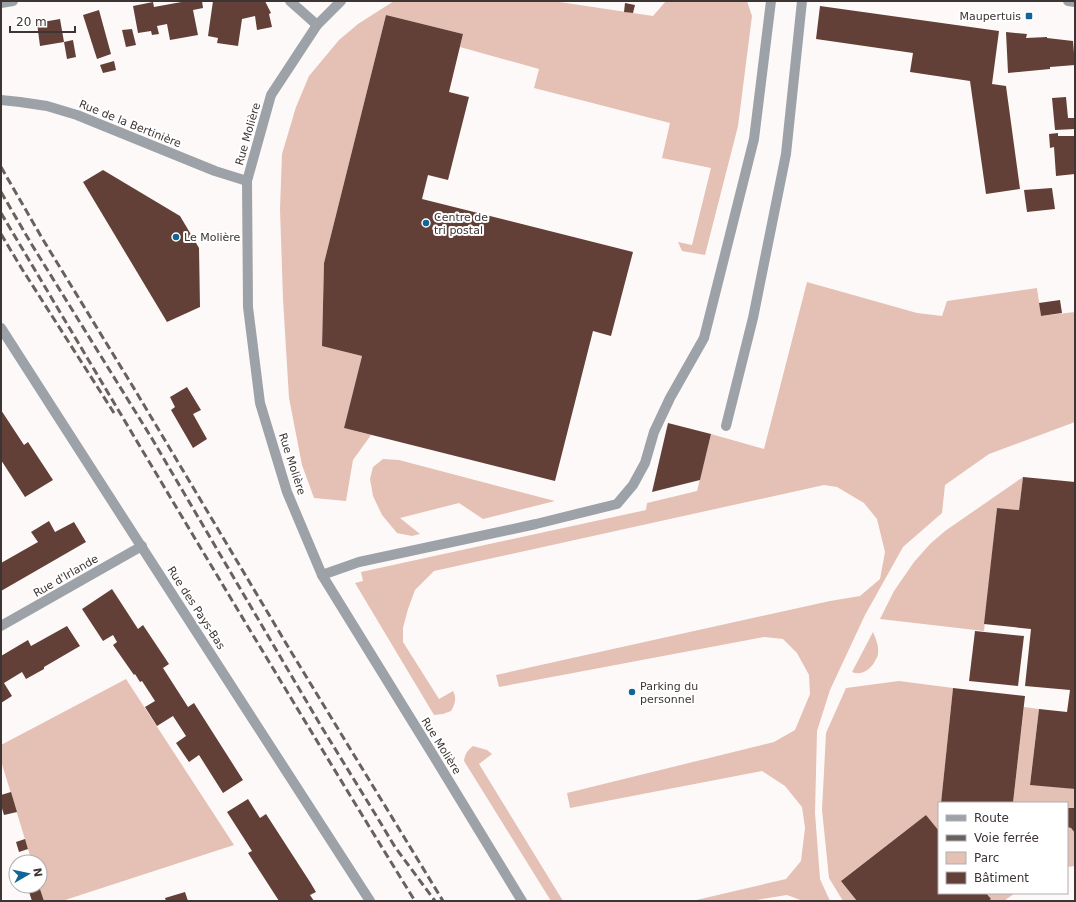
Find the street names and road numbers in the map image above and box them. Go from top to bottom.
street label: Rue de la Bertinière [77,98,183,151]
street label: Rue Molière [233,101,263,167]
street label: Rue Molière [276,431,308,497]
street label: Rue d'Irlande [31,552,101,600]
street label: Rue des Pays-Bas [164,564,228,652]
street label: Rue Molière [418,715,464,777]

